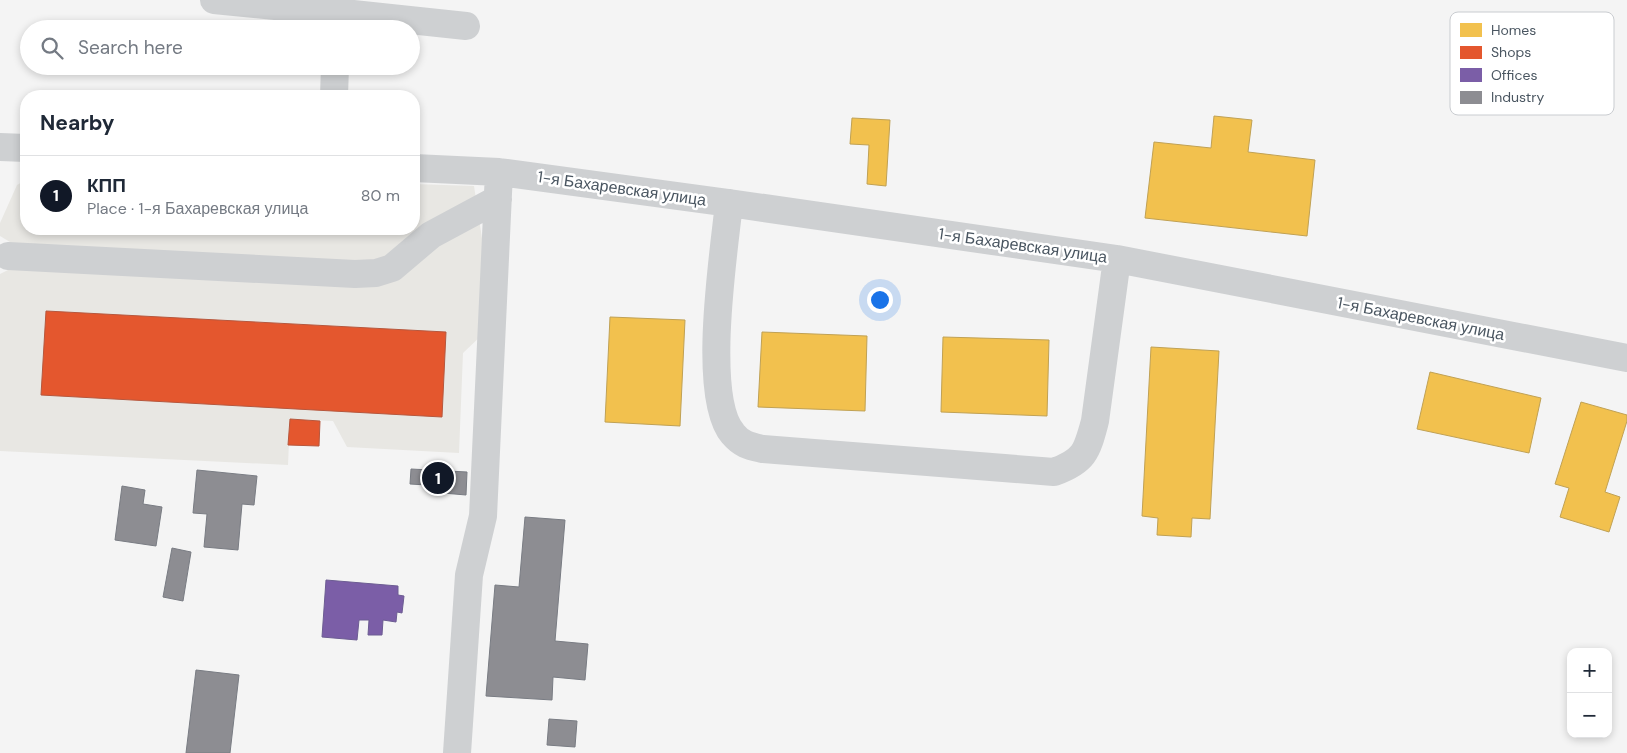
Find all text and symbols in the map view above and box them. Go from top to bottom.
legend [1450,12,1614,115]
search box [20,20,420,75]
text: Homes [1491,21,1536,39]
icon: search [38,34,66,62]
text: Search here [78,35,183,60]
text: Shops [1491,43,1531,61]
text: Offices [1491,66,1537,84]
text: Industry [1491,88,1544,106]
text: Nearby [40,109,114,137]
street label: 1-я Бахаревская улица [536,166,708,211]
text: КПП [87,173,126,198]
text: 1 [53,185,59,206]
text: 80 m [361,185,400,206]
text: Place · 1-я Бахаревская улица [87,198,308,219]
street label: 1-я Бахаревская улица [937,223,1109,268]
your location [867,287,893,313]
street label: 1-я Бахаревская улица [1335,292,1506,345]
pin: 1 [422,459,454,497]
map controls [1567,648,1612,738]
button: + [1567,648,1612,693]
button: − [1567,693,1612,738]

